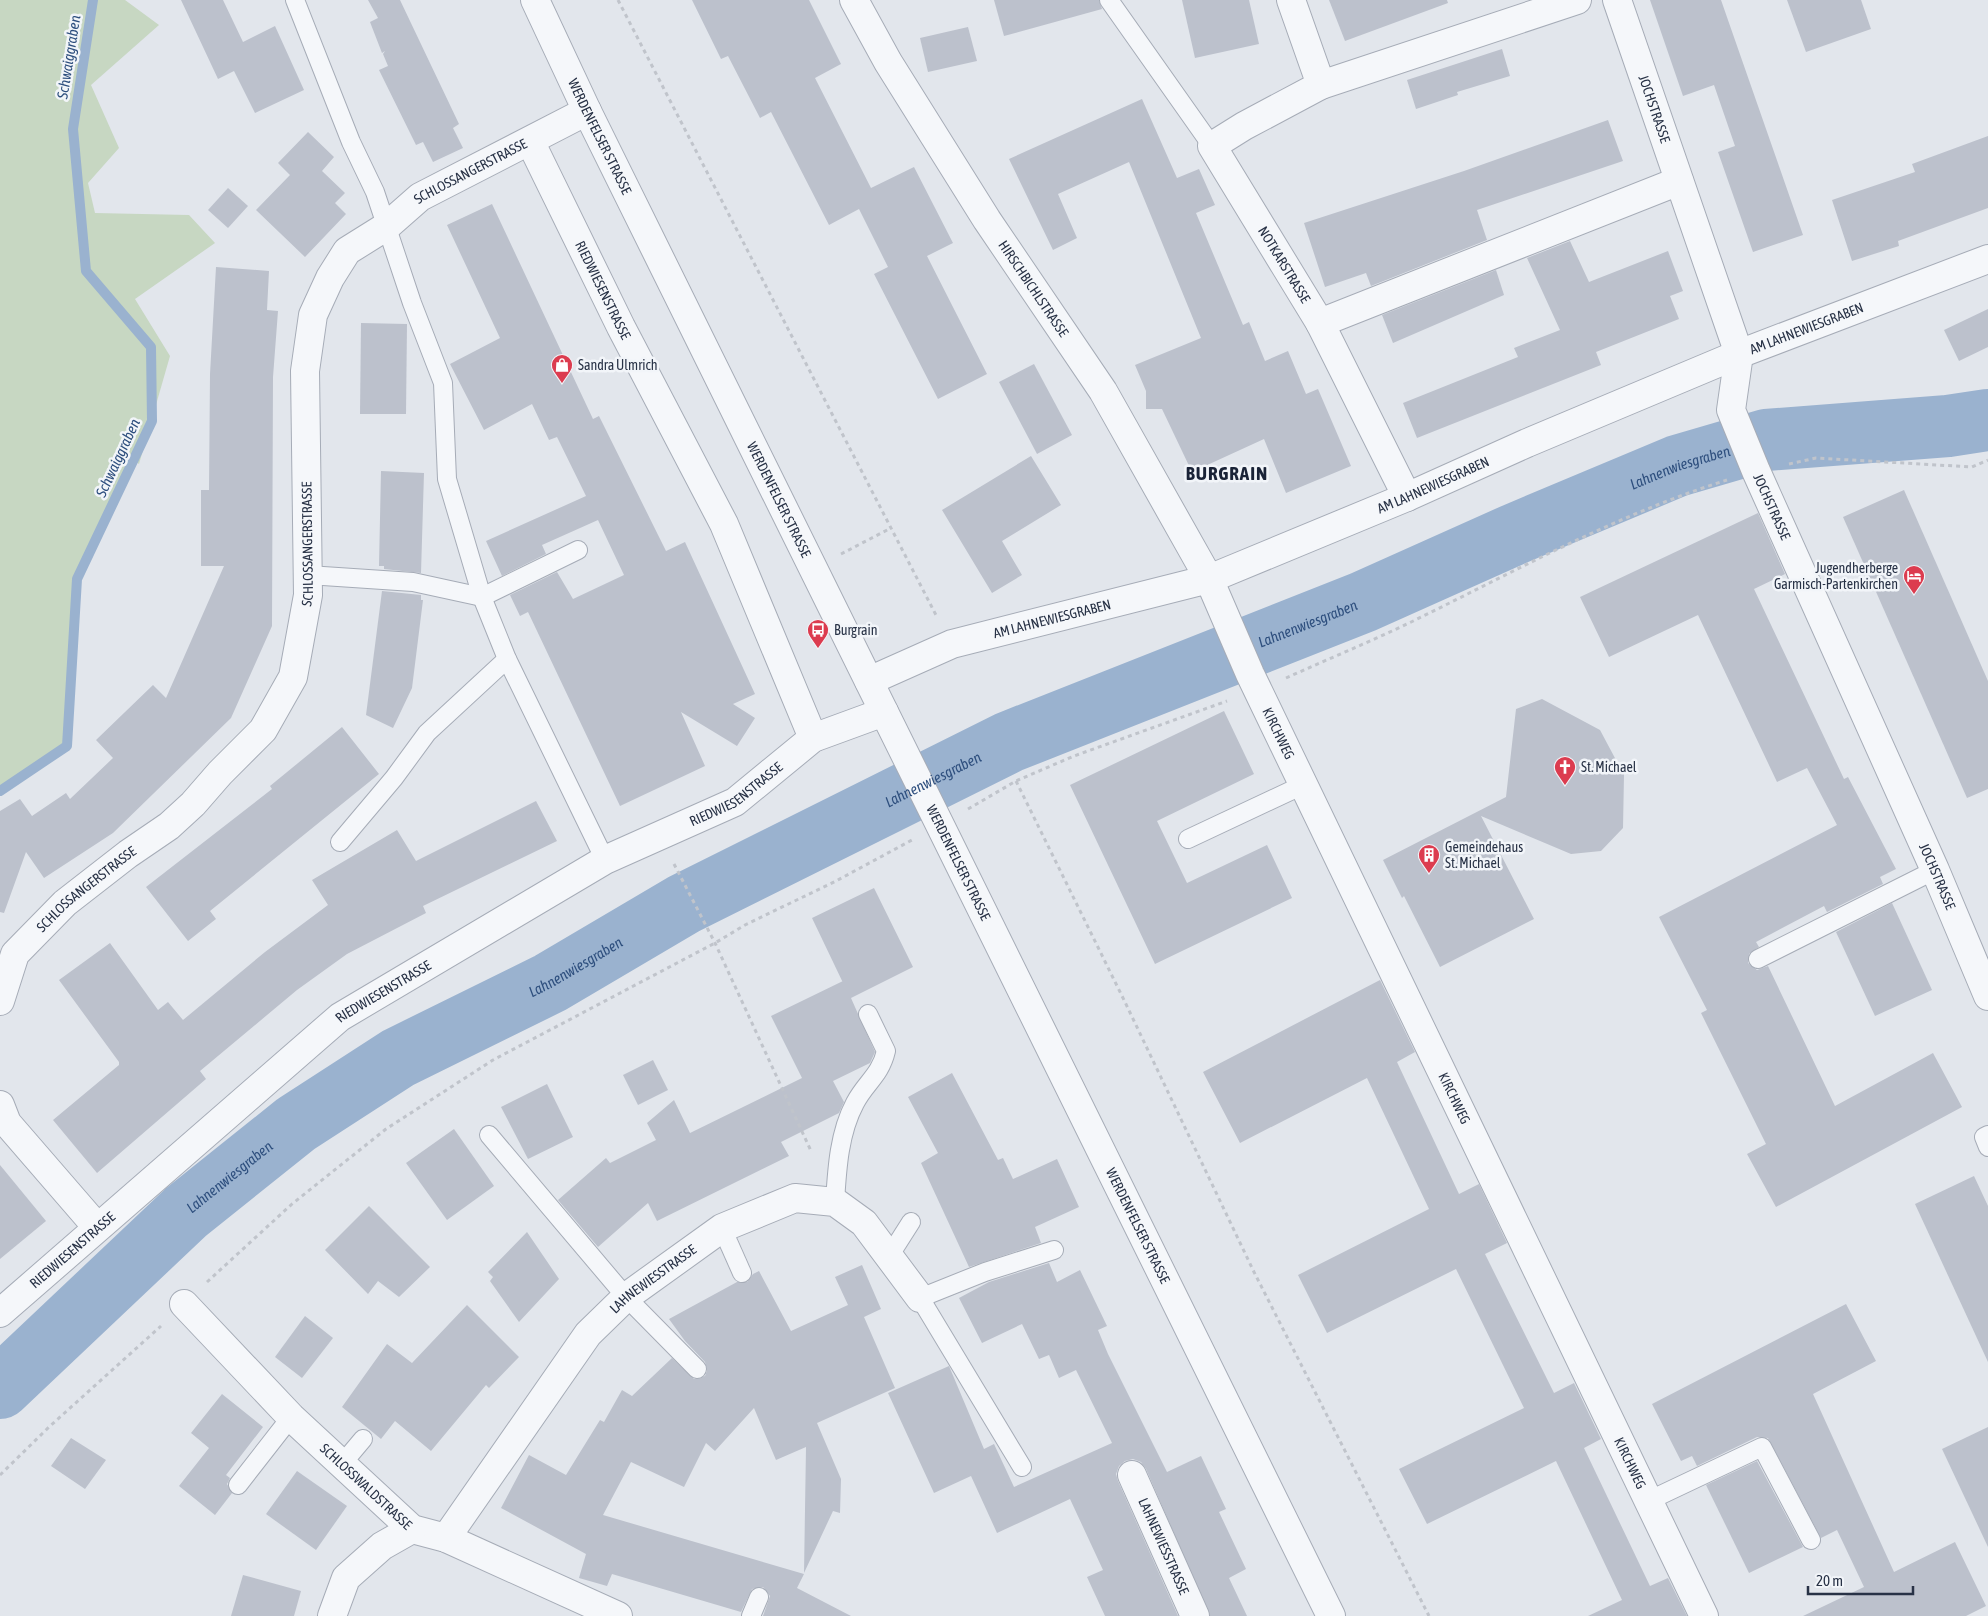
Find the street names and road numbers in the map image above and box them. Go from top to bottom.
street label: JOCHSTRASSE [1635,73,1674,145]
street label: WERDENFELSER STRASSE [565,76,635,197]
street label: SCHLOSSANGERSTRASSE [411,135,530,207]
street label: NOTKARSTRASSE [1255,223,1314,306]
street label: HIRSCHBICHLSTRASSE [995,237,1072,340]
street label: RIEDWIESENSTRASSE [572,238,634,342]
street label: AM LAHNEWIESGRABEN [1747,299,1866,357]
street label: WERDENFELSER STRASSE [744,439,814,560]
street label: AM LAHNEWIESGRABEN [1375,453,1491,516]
street label: JOCHSTRASSE [1750,471,1794,542]
street label: SCHLOSSANGERSTRASSE [298,482,316,608]
street label: AM LAHNEWIESGRABEN [992,596,1112,641]
street label: KIRCHWEG [1259,705,1298,762]
street label: RIEDWIESENSTRASSE [687,759,785,829]
street label: WERDENFELSER STRASSE [923,802,994,923]
street label: JOCHSTRASSE [1916,841,1959,912]
street label: SCHLOSSANGERSTRASSE [33,843,139,935]
street label: RIEDWIESENSTRASSE [332,957,434,1025]
street label: KIRCHWEG [1435,1070,1474,1127]
street label: WERDENFELSER STRASSE [1103,1165,1173,1286]
street label: RIEDWIESENSTRASSE [27,1209,118,1291]
street label: LAHNEWIESSTRASSE [606,1241,699,1316]
street label: KIRCHWEG [1611,1435,1650,1491]
street label: SCHLOSSWALDSTRASSE [317,1440,415,1533]
street label: LAHNEWIESSTRASSE [1135,1496,1192,1597]

